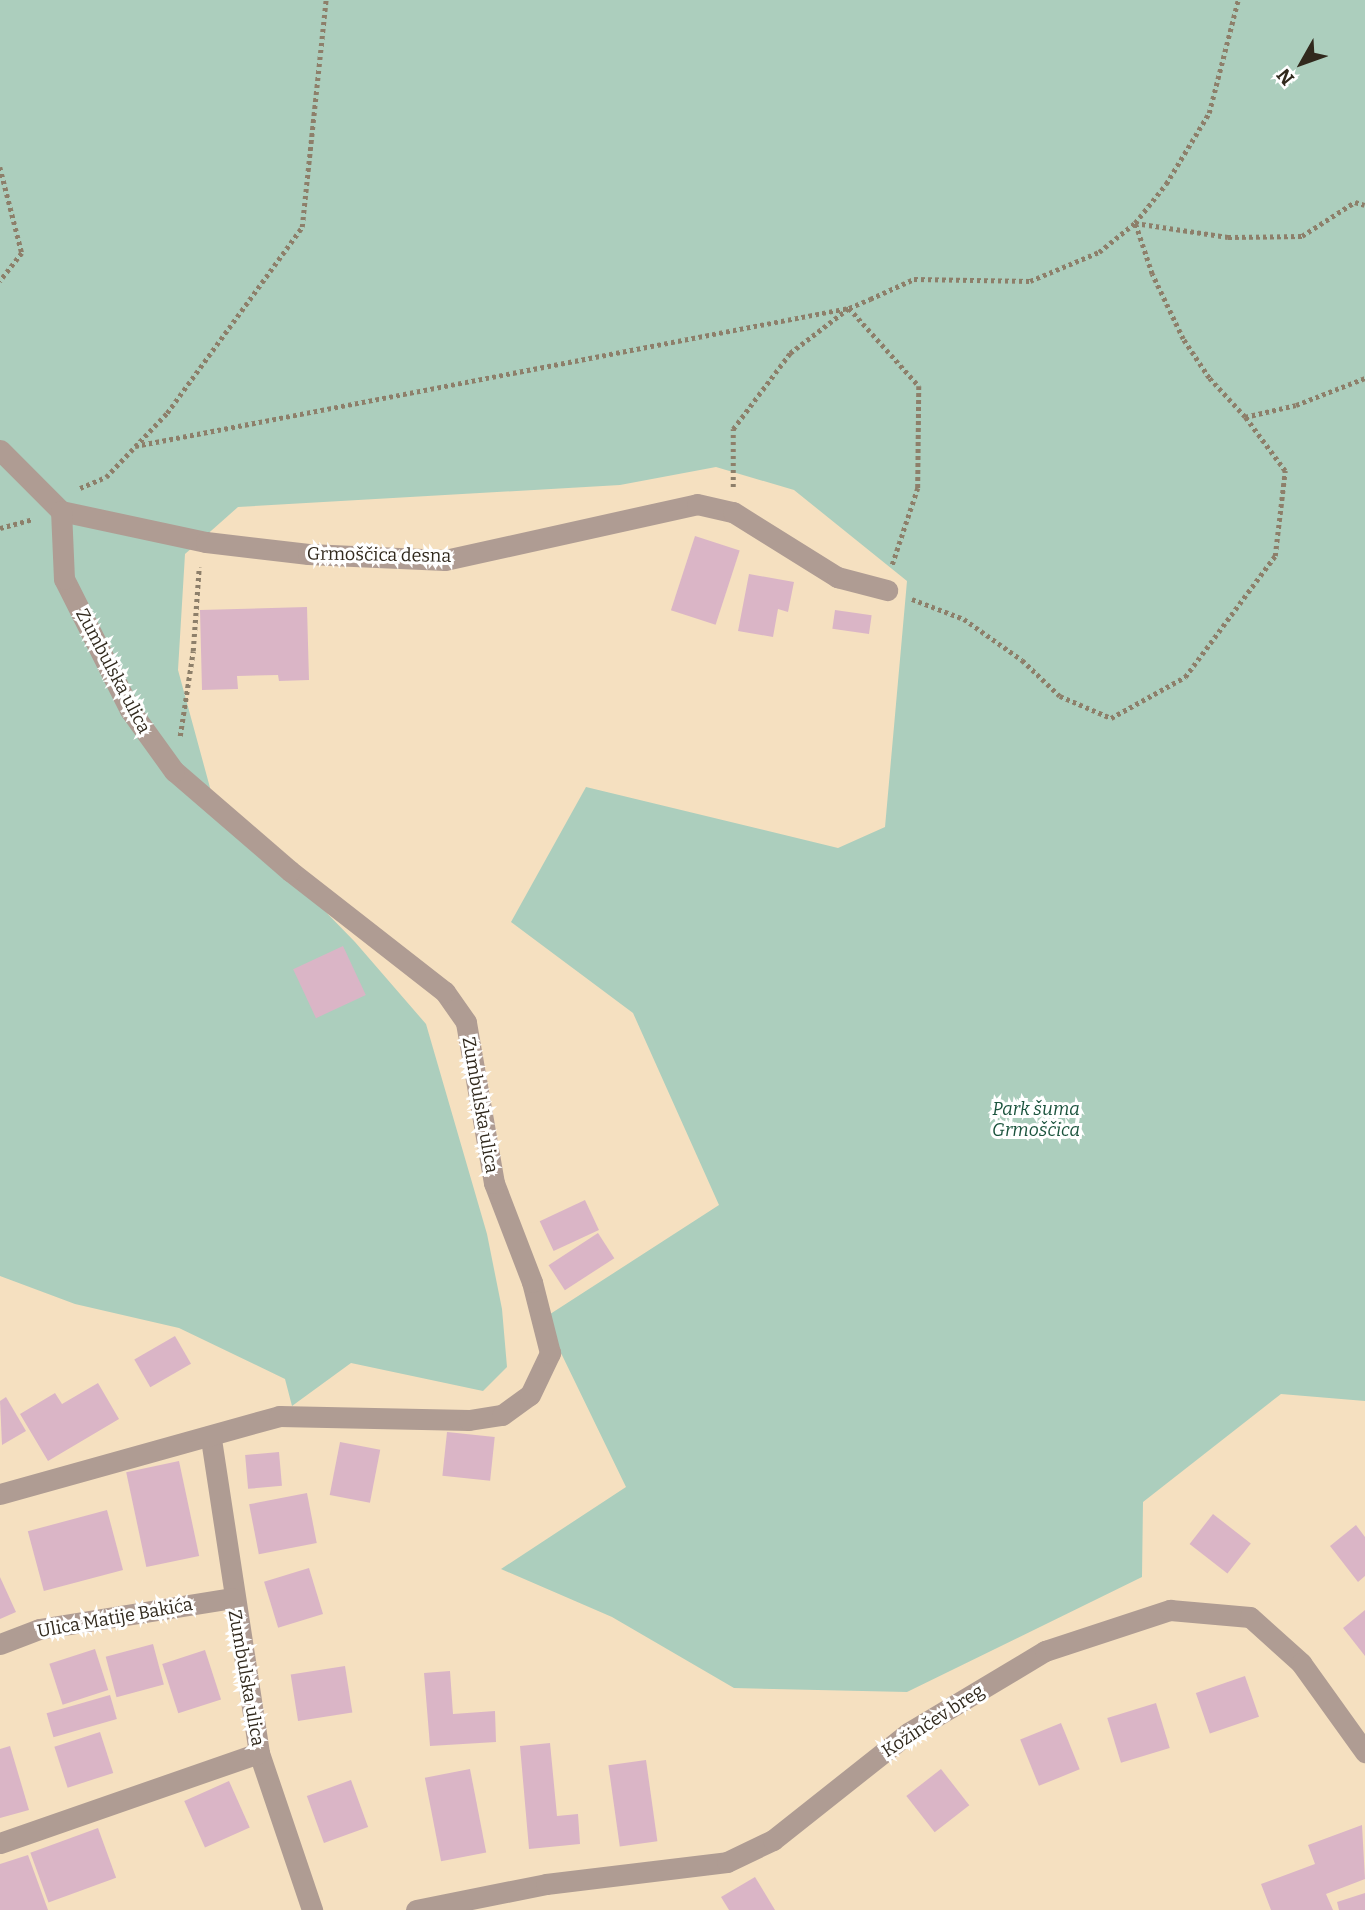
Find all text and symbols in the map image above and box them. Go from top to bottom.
north arrow [1267,28,1337,98]
text: N [1272,64,1299,90]
street label: Grmoščica desna [307,543,451,567]
street label: Zumbulska ulica [71,605,155,737]
street label: Zumbulska ulica [457,1035,503,1175]
park label: Park šuma Grmoščica [992,1099,1080,1142]
street label: Ulica Matije Bakića [36,1594,194,1642]
street label: Zumbulska ulica [223,1608,269,1748]
street label: Kožinčev breg [878,1680,988,1762]

